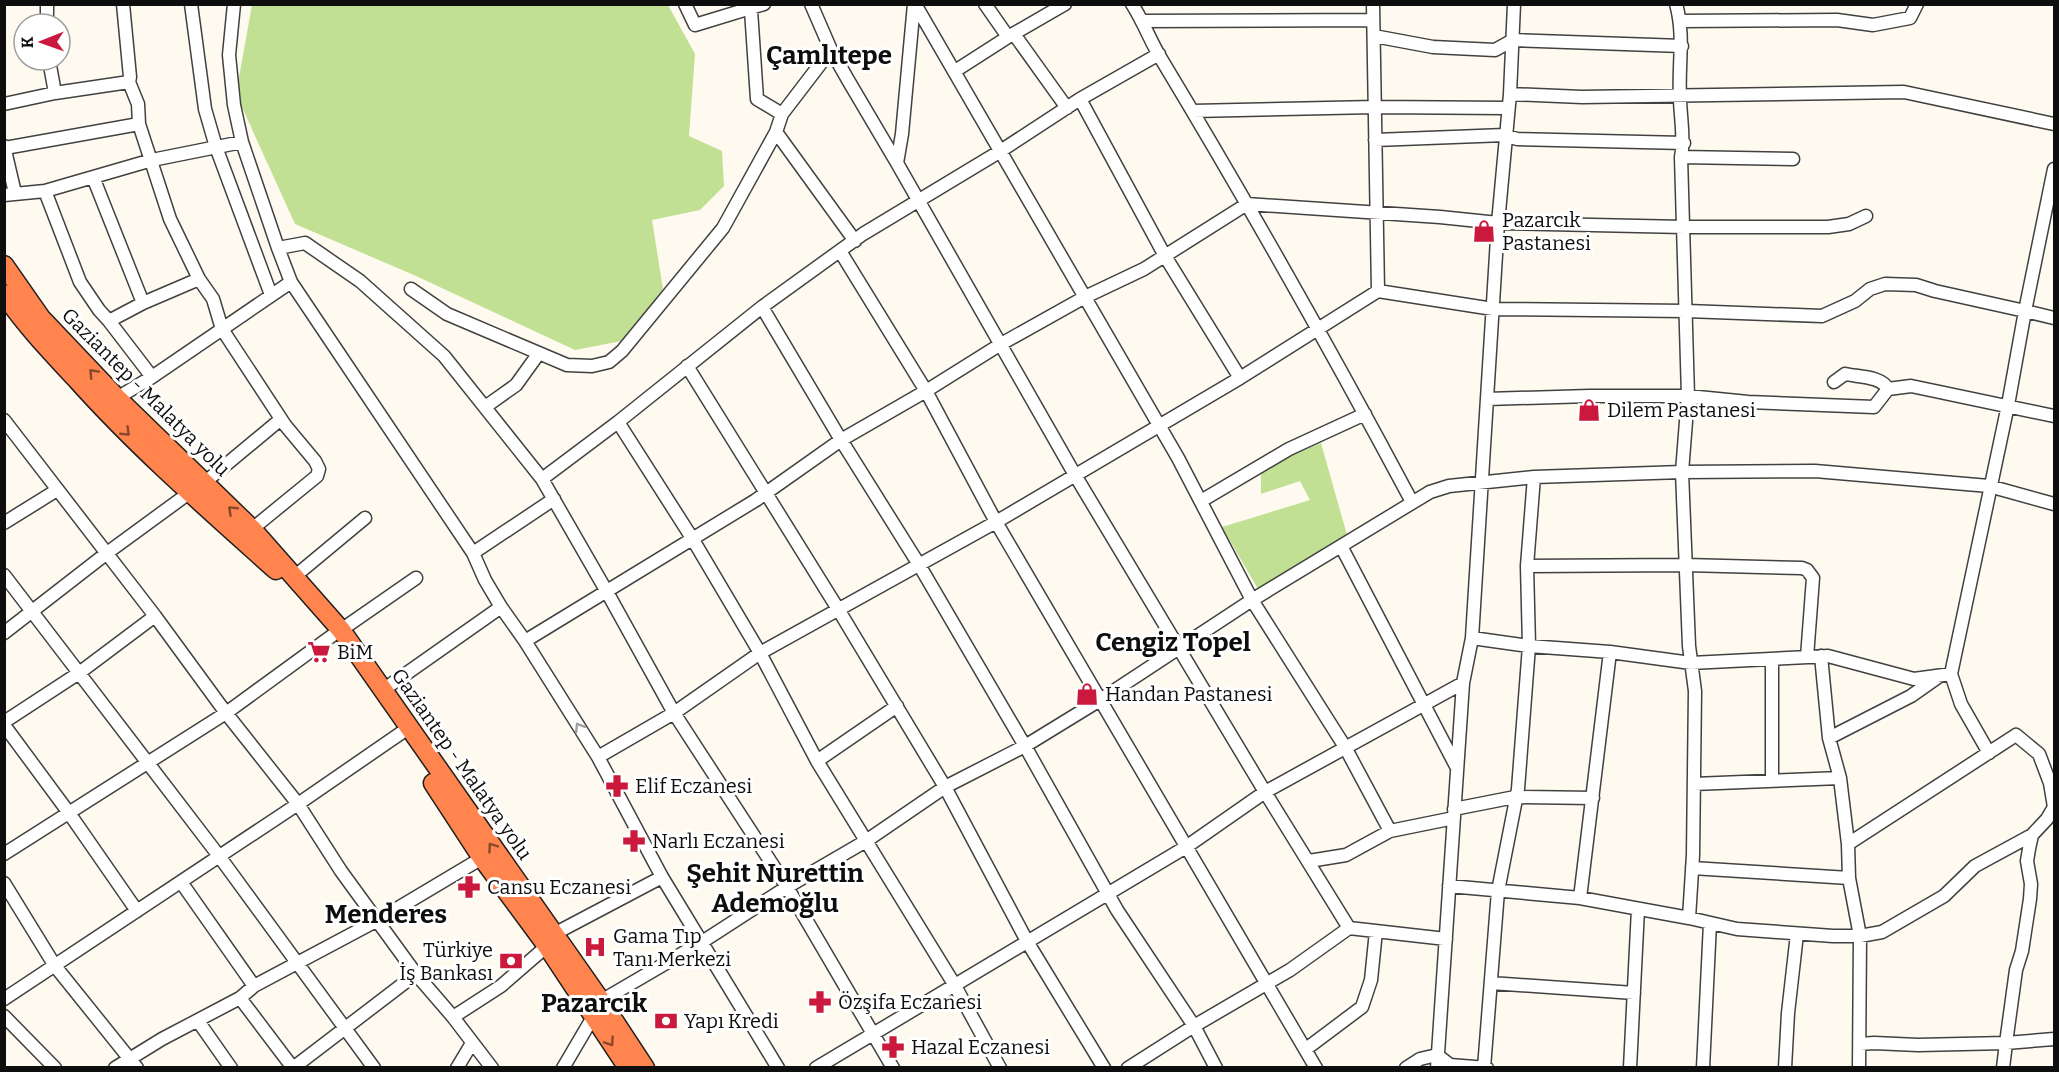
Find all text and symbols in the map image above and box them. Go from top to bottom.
north arrow [12,12,72,72]
text: K [18,36,37,48]
district label: Çamlıtepe [766,40,892,71]
place label: Pazarcık Pastanesi [1502,208,1591,255]
shop icon: Pazarcık Pastanesi [1471,218,1497,244]
street label: Gaziantep - Malatya yolu [57,303,235,481]
one-way arrow [90,370,101,381]
shop icon: Dilem Pastanesi [1576,397,1602,423]
place label: Dilem Pastanesi [1607,398,1756,422]
one-way arrow [120,425,130,436]
one-way arrow [229,506,239,517]
district label: Cengiz Topel [1095,627,1251,658]
supermarket icon: BiM [306,639,332,665]
place label: BiM [337,640,373,664]
street label: Gaziantep - Malatya yolu [387,664,537,864]
shop icon: Handan Pastanesi [1074,681,1100,707]
place label: Handan Pastanesi [1105,682,1272,706]
one-way arrow [574,723,586,733]
pharmacy icon: Elif Eczanesi [604,773,630,799]
place label: Elif Eczanesi [635,774,752,798]
pharmacy icon: Narlı Eczanesi [621,828,647,854]
place label: Narlı Eczanesi [652,829,785,853]
one-way arrow [488,842,499,853]
district label: Şehit Nurettin Ademoğlu [686,858,864,919]
pharmacy icon: Cansu Eczanesi [456,874,482,900]
place label: Cansu Eczanesi [487,875,631,899]
district label: Menderes [325,899,447,930]
place label: Gama Tıp Tanı Merkezi [613,924,731,971]
hospital icon: Gama Tıp Tanı Merkezi [582,934,608,960]
place label: Türkiye İş Bankası [399,938,493,985]
bank icon: Türkiye İş Bankası [498,948,524,974]
district label: Pazarcık [541,988,648,1019]
pharmacy icon: Özşifa Eczanesi [807,989,833,1015]
place label: Özşifa Eczanesi [838,990,982,1014]
bank icon: Yapı Kredi [653,1008,679,1034]
place label: Yapı Kredi [684,1009,779,1033]
pharmacy icon: Hazal Eczanesi [880,1034,906,1060]
place label: Hazal Eczanesi [911,1035,1050,1059]
one-way arrow [603,1036,614,1047]

